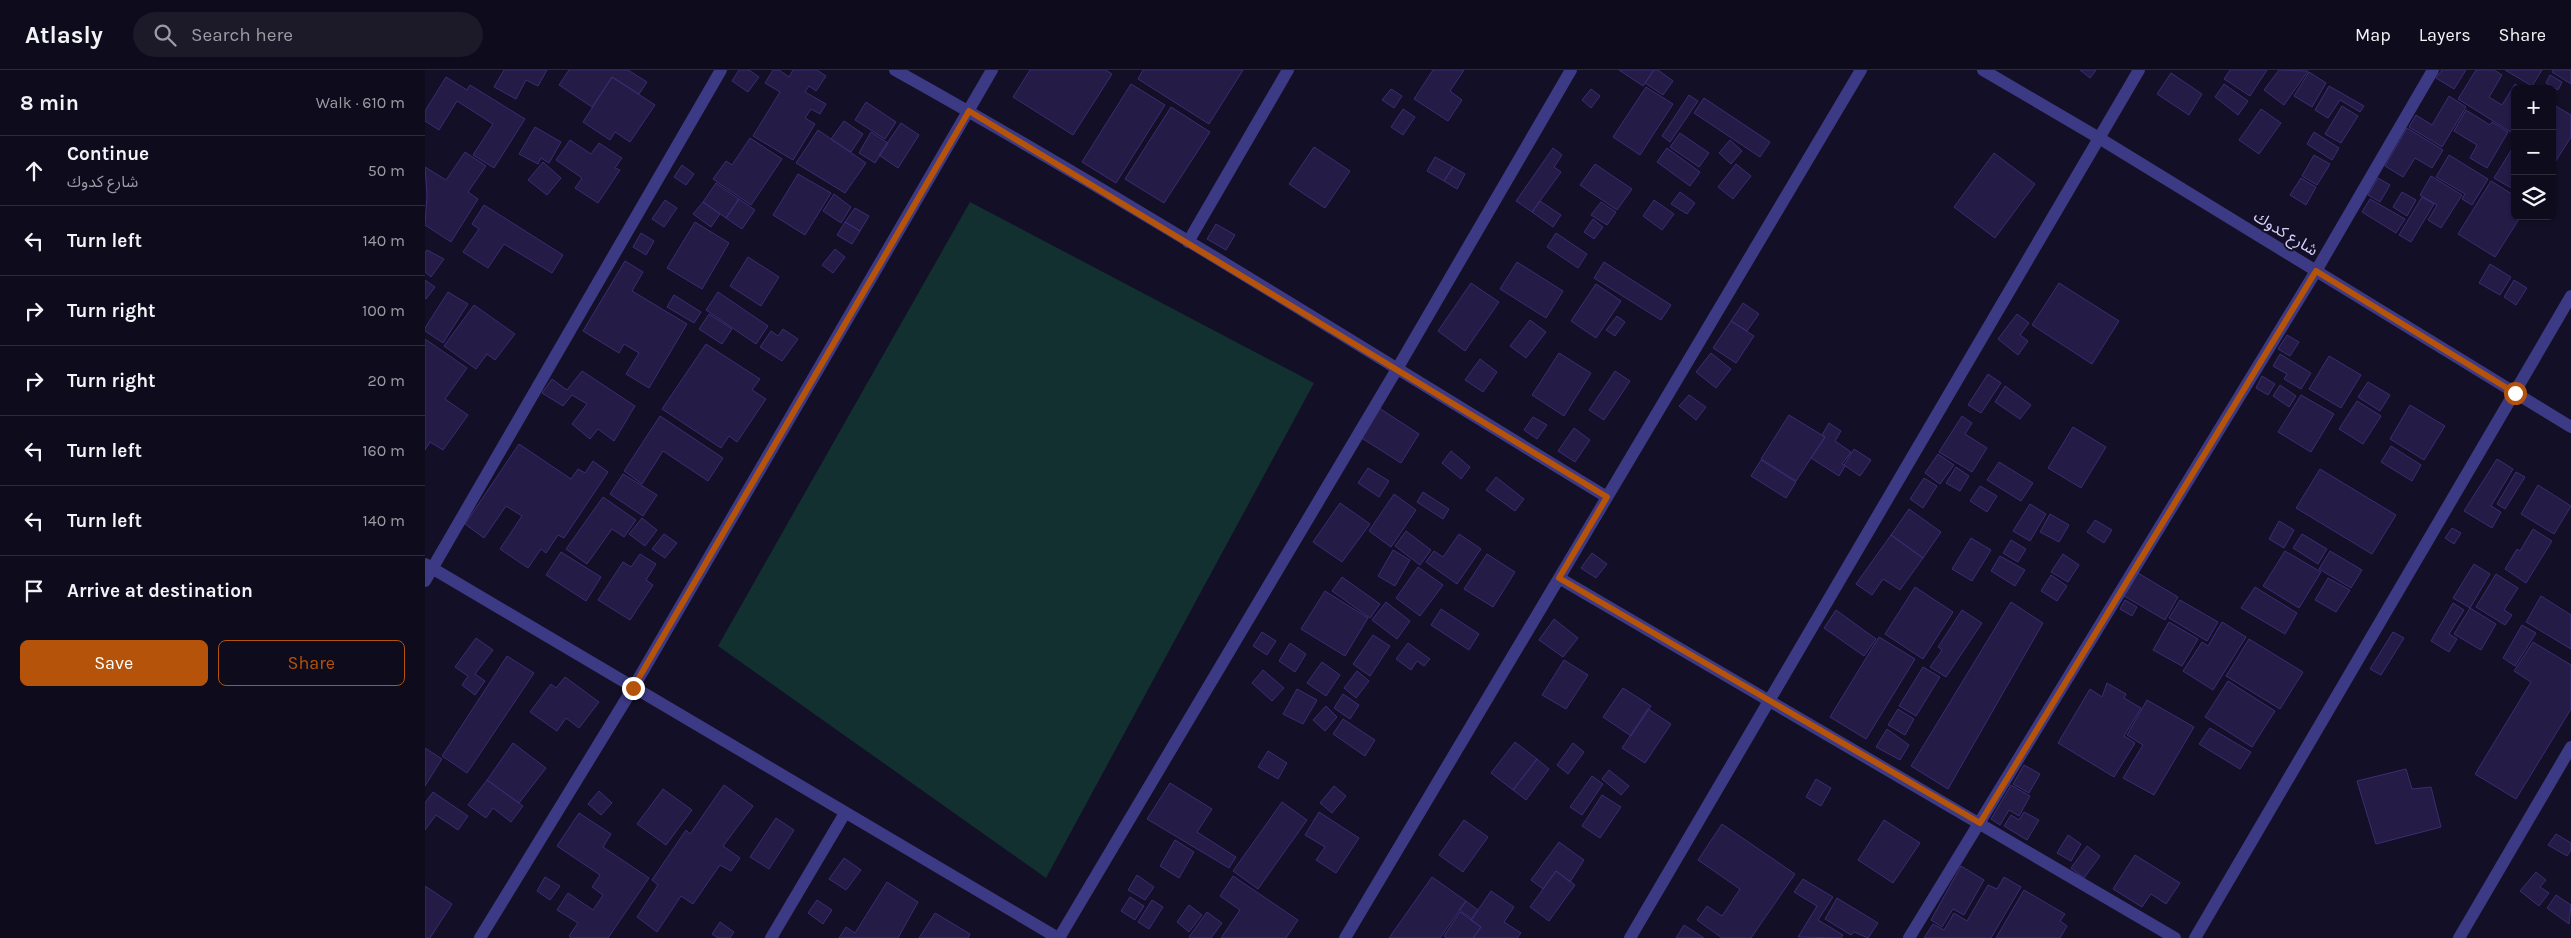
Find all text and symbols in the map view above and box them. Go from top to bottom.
search box [133,12,483,57]
text: Atlasly [25,21,103,49]
icon: search [151,21,179,49]
text: Search here [191,24,293,46]
text: Map [2355,24,2391,46]
text: Layers [2419,24,2471,46]
text: Share [2499,24,2546,46]
map controls [2511,85,2556,220]
button: + [2511,85,2556,130]
text: 8 min [20,91,79,115]
text: Walk · 610 m [316,93,405,112]
button: − [2511,130,2556,175]
text: Continue [67,143,149,165]
icon: ahead [20,157,48,185]
text: 50 m [368,161,405,180]
text: شارع كدوك [67,172,138,191]
button: layers [2511,175,2556,220]
street label: شارع كدوك [2249,206,2321,262]
icon: left [20,227,48,255]
text: Turn left [67,230,142,252]
text: 140 m [363,231,405,250]
icon: right [20,297,48,325]
text: Turn right [67,300,156,322]
text: 100 m [362,301,405,320]
icon: right [20,367,48,395]
text: Turn right [67,370,156,392]
text: 20 m [367,371,405,390]
route start [2504,382,2527,405]
icon: left [20,437,48,465]
text: Turn left [67,440,142,462]
text: 160 m [362,441,405,460]
icon: left [20,507,48,535]
text: Turn left [67,510,142,532]
text: 140 m [363,511,405,530]
icon: arrive [20,577,48,605]
text: Arrive at destination [67,580,253,602]
button: Save [20,640,208,686]
button: Share [218,640,405,686]
route end [622,677,645,700]

